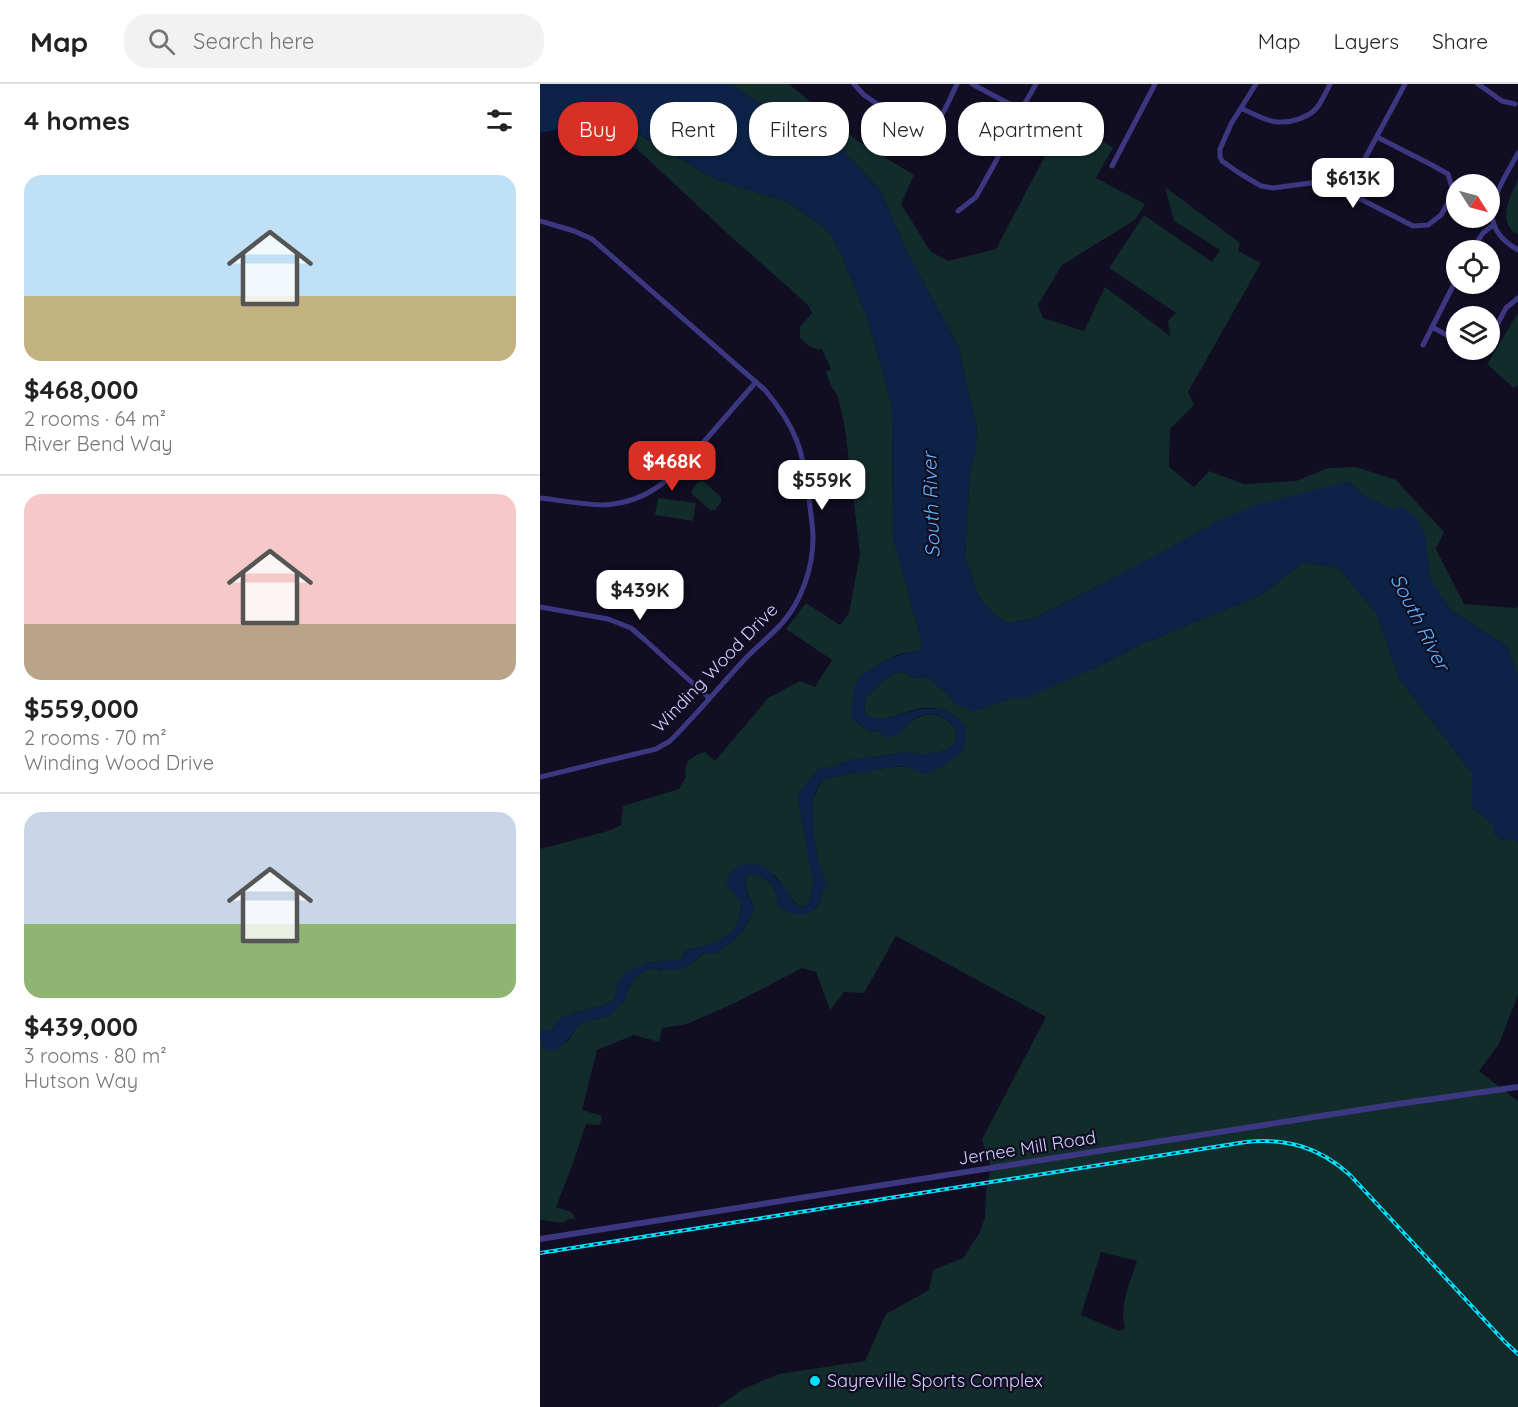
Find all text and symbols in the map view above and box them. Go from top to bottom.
search box [124,14,544,68]
text: Map [30,24,88,59]
icon: search [145,25,178,58]
text: Search here [193,27,315,55]
text: Map [1258,28,1301,54]
text: Layers [1334,28,1399,54]
text: Share [1432,28,1488,54]
chip: Buy [558,102,638,156]
chip: Rent [650,102,737,156]
chip: Filters [749,102,849,156]
chip: New [861,102,946,156]
chip: Apartment [958,102,1104,156]
text: 4 homes [24,104,130,137]
icon: filters [483,104,516,137]
pin: $613K [1311,158,1395,209]
text: $613K [1326,165,1380,190]
north arrow [1446,174,1500,228]
map controls [1446,174,1500,360]
icon: home [216,214,324,322]
button: locate [1446,240,1500,294]
button: layers [1446,306,1500,360]
text: $468,000 [24,373,138,406]
text: 2 rooms · 64 m² [24,406,166,431]
text: River Bend Way [24,431,173,456]
pin: $468K [630,441,714,492]
text: $468K [643,448,701,473]
water label: South River [916,450,945,558]
pin: $559K [780,460,864,511]
text: $559K [792,467,852,492]
icon: home [216,533,324,641]
water label: South River [1385,569,1457,676]
pin: $439K [598,570,682,621]
text: $439K [611,577,669,602]
street label: Winding Wood Drive [647,598,782,737]
text: $559,000 [24,692,139,725]
text: 2 rooms · 70 m² [24,725,167,750]
text: Winding Wood Drive [24,750,214,775]
icon: home [216,851,324,959]
text: $439,000 [24,1010,138,1043]
text: 3 rooms · 80 m² [24,1043,167,1068]
text: Hutson Way [24,1068,138,1093]
street label: Jernee Mill Road [956,1125,1098,1170]
place label: Sayreville Sports Complex [827,1369,1043,1392]
marker: Sayreville Sports Complex [808,1374,822,1388]

